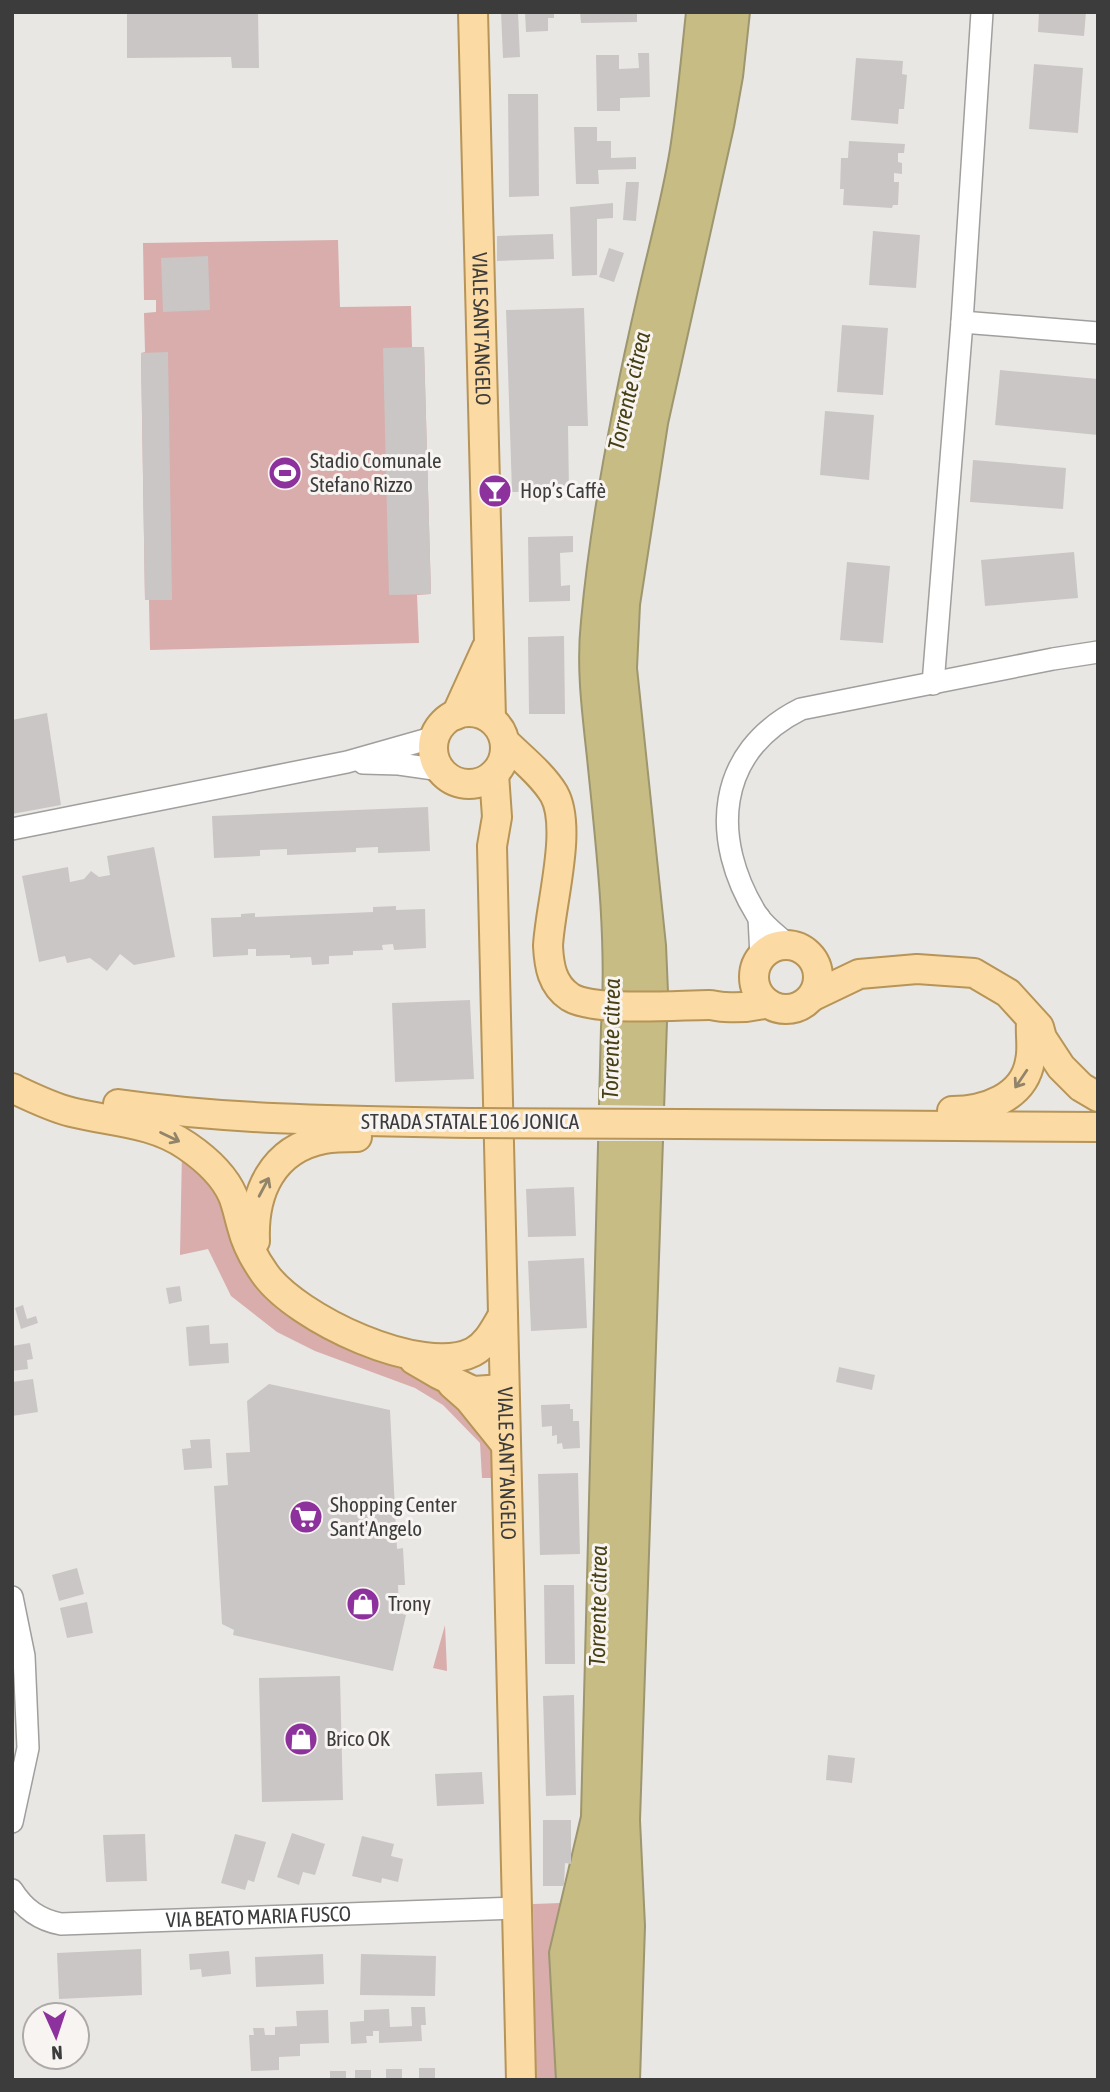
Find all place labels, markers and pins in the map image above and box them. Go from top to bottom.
place label: Stadio Comunale Stefano Rizzo [310,448,442,496]
sports icon: Stadio Comunale Stefano Rizzo [266,454,304,492]
bar icon: Hop’s Caffè [476,472,514,510]
place label: Hop’s Caffè [520,478,606,502]
place label: Shopping Center Sant'Angelo [330,1492,457,1540]
supermarket icon: Shopping Center Sant'Angelo [287,1498,325,1536]
shop icon: Trony [344,1585,382,1623]
place label: Trony [388,1591,431,1615]
shop icon: Brico OK [282,1720,320,1758]
place label: Brico OK [326,1726,391,1750]

